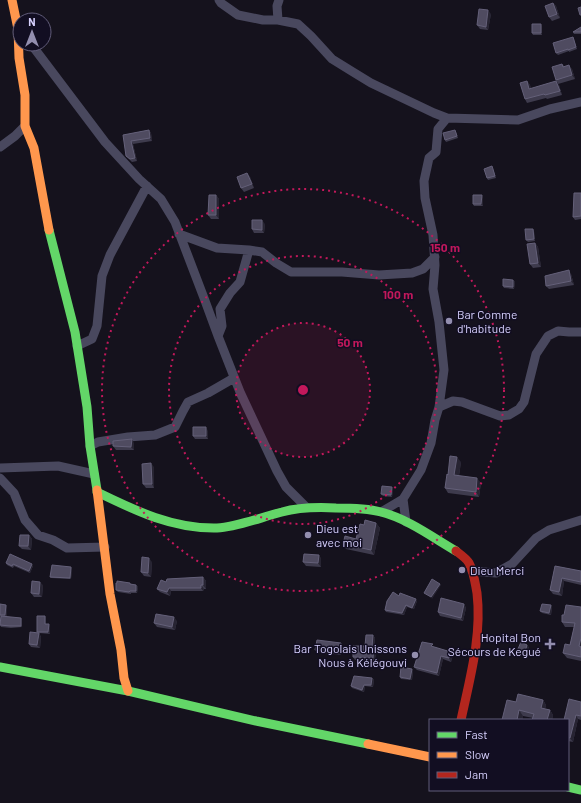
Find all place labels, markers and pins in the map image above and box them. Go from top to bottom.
place label: Bar Comme d'habitude [457,307,517,335]
marker: Bar Comme d'habitude [444,316,454,326]
centre of rings [296,383,310,397]
place label: Dieu est avec moi [316,521,362,549]
marker: Dieu est avec moi [303,530,313,540]
place label: Dieu Merci [470,563,524,577]
marker: Dieu Merci [457,565,467,575]
place label: Hopital Bon Sécours de Kegué [448,630,541,658]
marker: Hopital Bon Sécours de Kegué [544,638,556,650]
place label: Bar Togolais Unissons Nous à Kélégouvi [294,641,407,669]
marker: Bar Togolais Unissons Nous à Kélégouvi [410,650,420,660]

